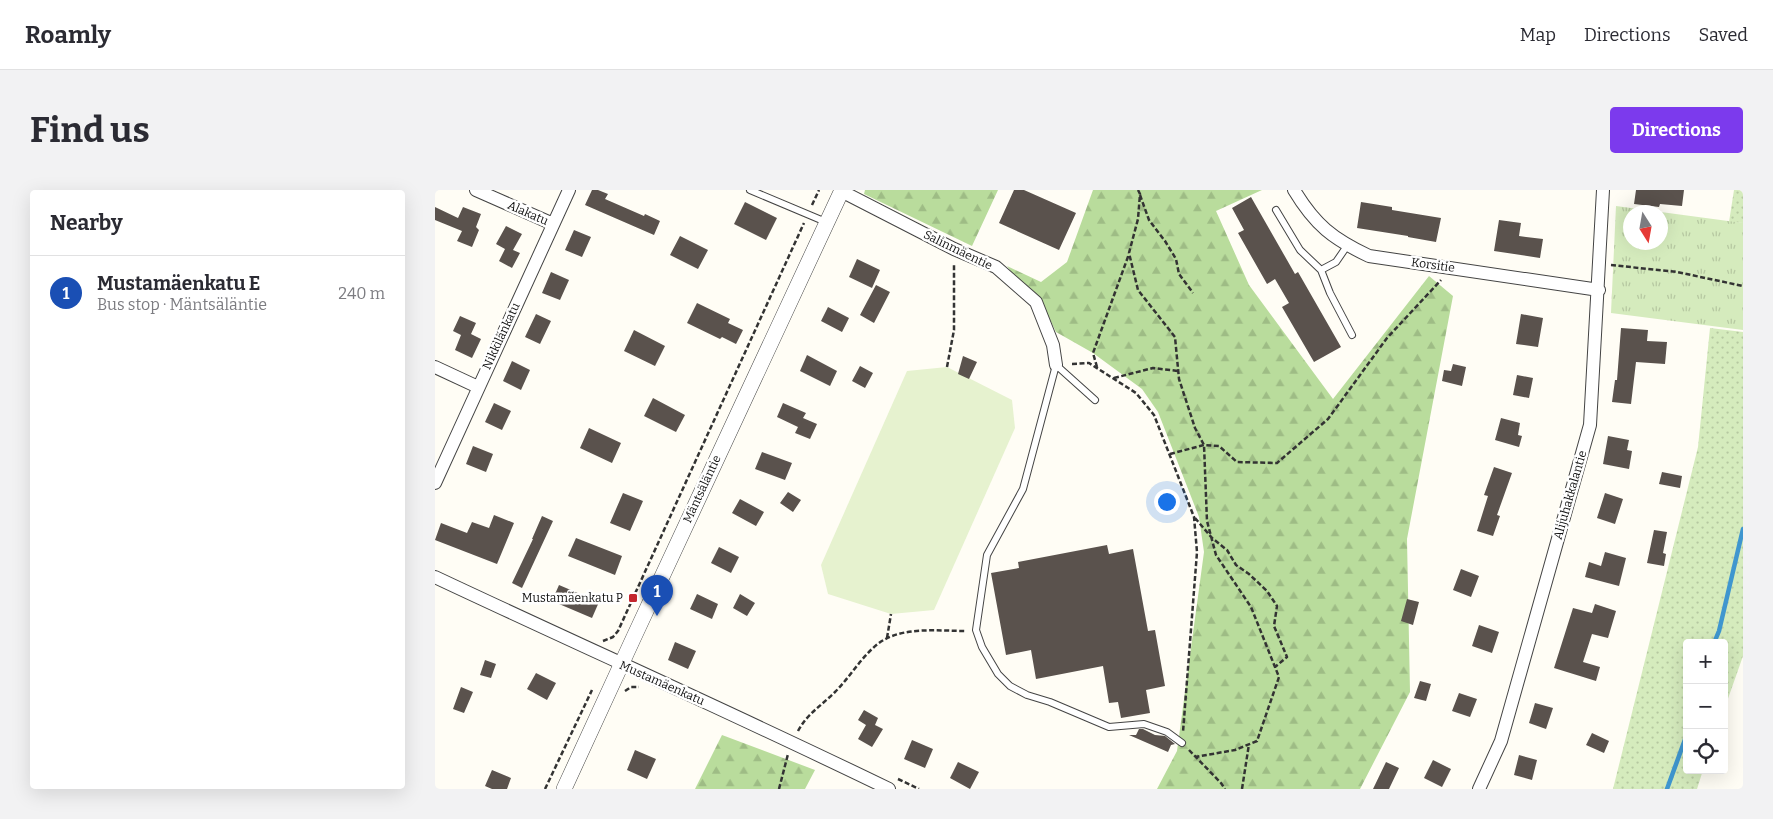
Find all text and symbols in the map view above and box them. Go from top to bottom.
text: Roamly [25,21,111,49]
text: Map [1520,24,1556,46]
text: Directions [1584,24,1671,46]
text: Saved [1699,24,1748,46]
button: Directions [1610,107,1743,153]
text: Find us [30,109,150,151]
street label: Alakatu [505,198,551,228]
north arrow [1623,205,1668,250]
text: Nearby [50,210,123,236]
street label: Salinmäentie [921,227,995,273]
street label: Korsitie [1410,255,1456,275]
text: Mustamäenkatu E [97,272,260,295]
text: 1 [63,284,69,303]
text: 240 m [338,284,385,303]
text: Bus stop · Mäntsäläntie [97,295,267,314]
street label: Nikkilänkatu [479,300,523,372]
street label: Alijuhakkalantie [1551,449,1589,541]
street label: Mäntsäläntie [680,453,724,525]
your location [1154,489,1180,515]
pin: 1 [641,575,673,616]
place label: Mustamäenkatu P [522,591,623,605]
marker: Mustamäenkatu P [627,592,639,604]
map controls [1683,639,1728,774]
button: + [1683,639,1728,684]
street label: Mustamäenkatu [617,658,707,708]
button: − [1683,684,1728,729]
button: locate [1683,729,1728,774]

